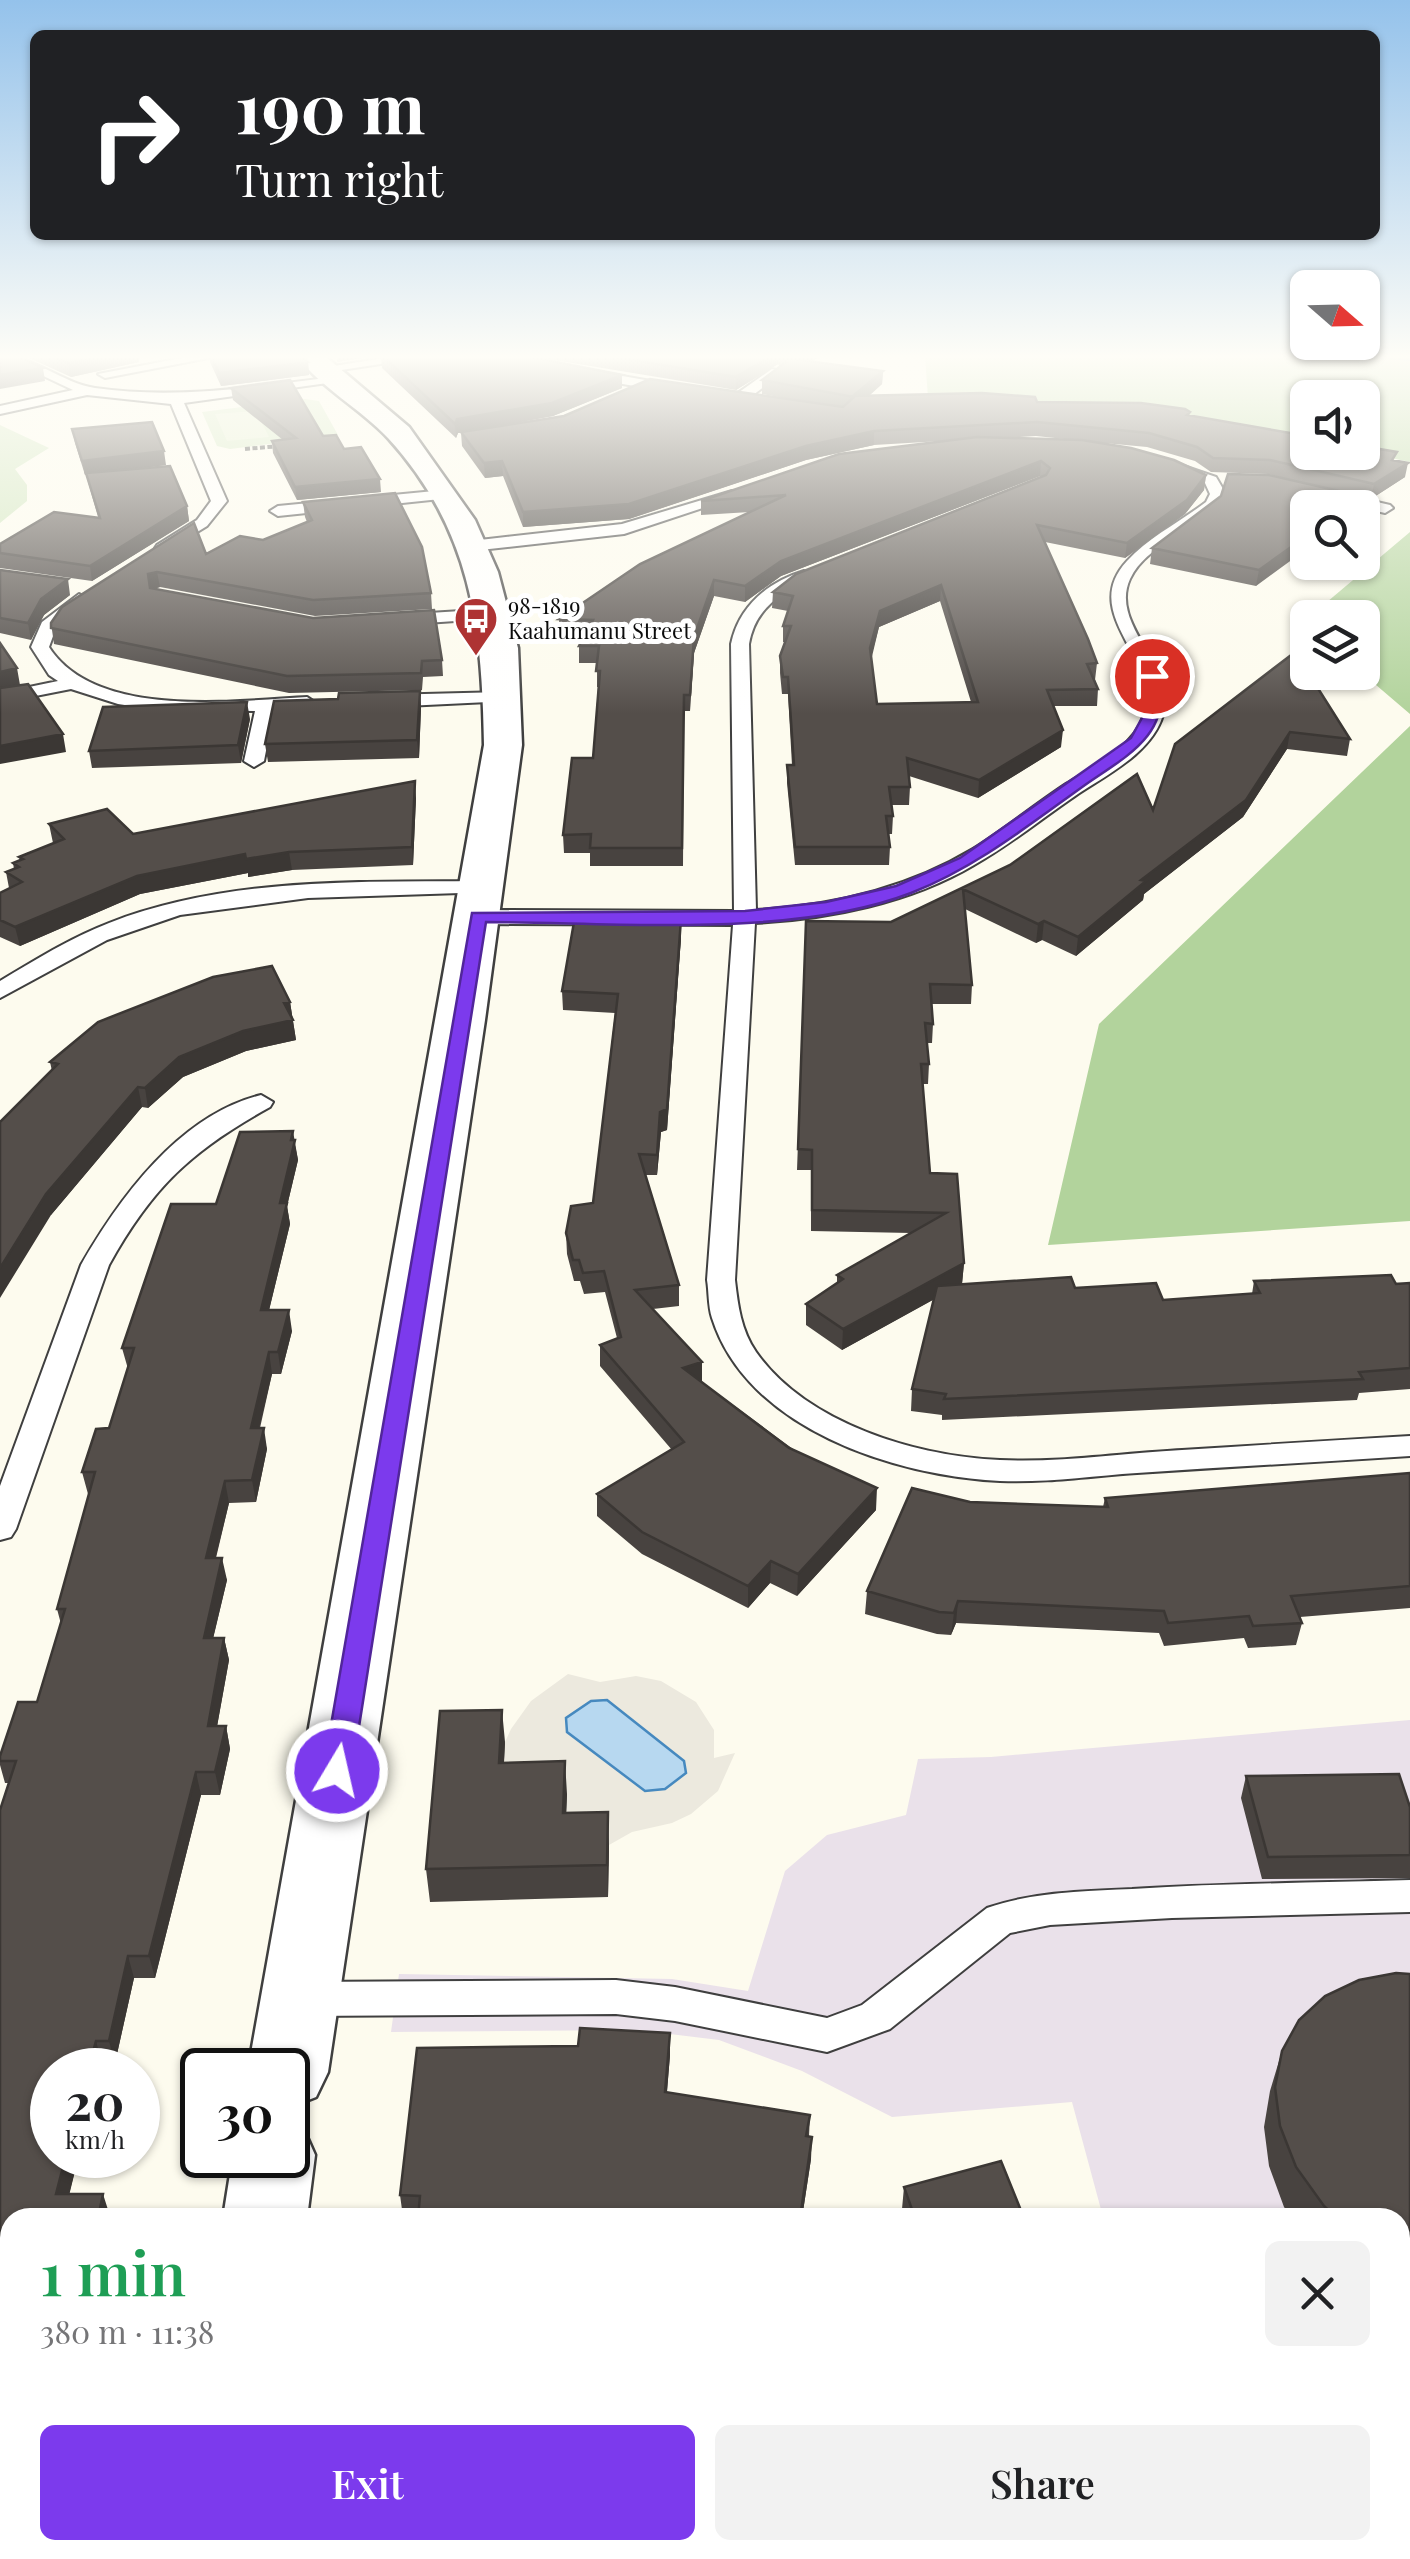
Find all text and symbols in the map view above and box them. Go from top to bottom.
text: 190 m [235,58,425,152]
icon: right [70,70,200,200]
text: Turn right [235,148,443,208]
north arrow [1290,270,1380,360]
map controls [1290,270,1380,690]
button: sound [1290,380,1380,470]
button: search [1290,490,1380,580]
place label: 98-1819 Kaahumanu Street [508,590,692,645]
bus stop icon: 98-1819 Kaahumanu Street [453,596,499,657]
button: layers [1290,600,1380,690]
pin [1110,634,1195,719]
icon: arrive [1125,649,1180,704]
position arrow [285,1719,389,1823]
speed limit sign: 30 [180,2048,310,2178]
text: 20 [66,2067,124,2134]
text: km/h [65,2122,125,2155]
text: 1 min [40,2231,186,2311]
button: close [1265,2241,1370,2346]
text: 380 m · 11:38 [40,2309,214,2352]
button: Exit [40,2425,695,2540]
button: Share [715,2425,1370,2540]

